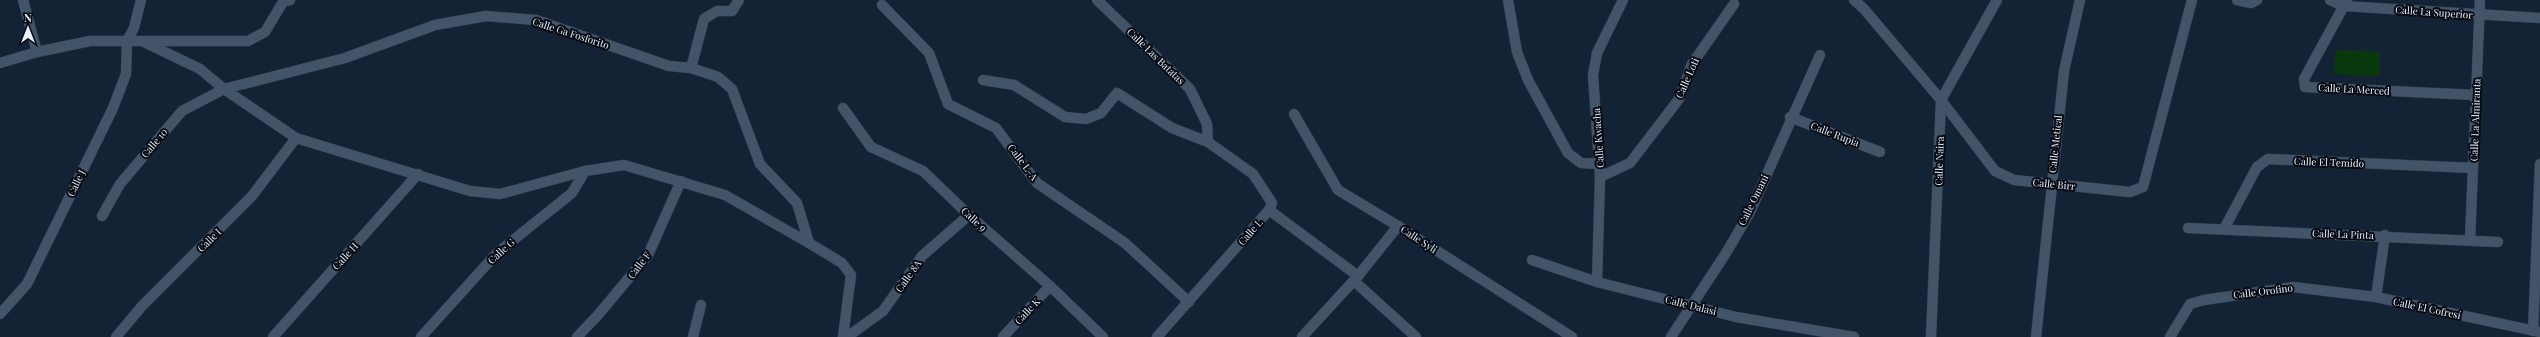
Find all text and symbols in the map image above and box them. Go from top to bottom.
street label: Calle La Superior [2395,2,2474,22]
north arrow [8,8,48,48]
text: N [24,10,32,25]
street label: Calle Ga Fosforito [531,14,612,52]
street label: Calle Las Batatas [1124,25,1188,87]
street label: Calle Loti [1672,56,1702,100]
street label: Calle La Almiranta [2467,78,2483,162]
street label: Calle La Merced [2318,80,2390,98]
street label: Calle Kwacha [1589,108,1607,168]
street label: Calle Metical [2045,114,2065,173]
street label: Calle Rupia [1809,118,1861,150]
street label: Calle 10 [137,125,171,161]
street label: Calle Naira [1931,136,1947,186]
street label: Calle L-A [1005,141,1042,184]
street label: Calle El Temido [2294,154,2365,170]
street label: Calle J [64,167,88,199]
street label: Calle Omani [1735,172,1771,228]
street label: Calle Birr [2032,175,2077,193]
street label: Calle 9 [958,204,990,234]
street label: Calle L [1235,216,1265,248]
street label: Calle Syli [1398,222,1440,256]
street label: Calle I [194,225,224,255]
street label: Calle La Pinta [2312,226,2374,242]
street label: Calle G [484,235,518,267]
street label: Calle H [329,239,361,273]
street label: Calle F [624,248,654,281]
street label: Calle 8A [892,256,925,295]
street label: Calle Orofino [2232,280,2294,302]
street label: Calle Dalasi [1664,292,1718,318]
street label: Calle K [1011,294,1043,327]
street label: Calle El Cofresí [2392,294,2462,322]

